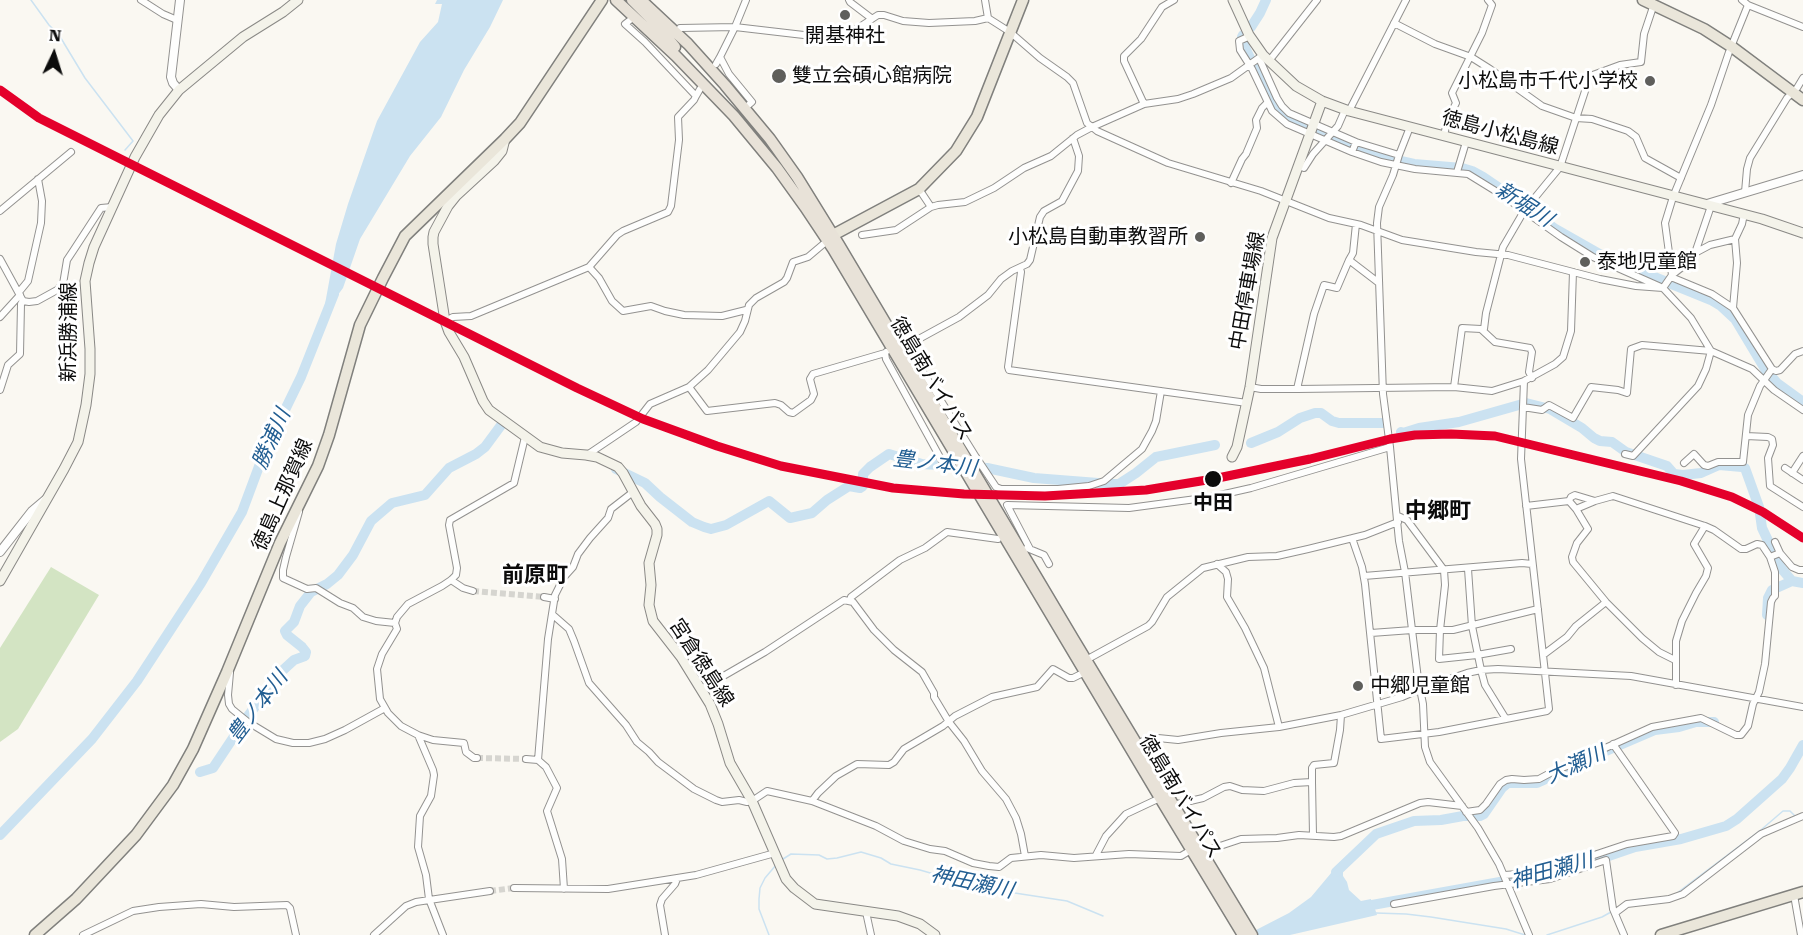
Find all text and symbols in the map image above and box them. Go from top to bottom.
marker: 開基神社 [838,8,852,22]
north arrow [24,24,84,84]
place label: 開基神社 [805,24,885,48]
text: N [48,26,62,45]
place label: 雙立会碩心館病院 [792,64,952,88]
marker: 雙立会碩心館病院 [770,67,788,85]
place label: 小松島市千代小学校 [1458,69,1638,93]
marker: 小松島市千代小学校 [1643,74,1657,88]
street label: 徳島小松島線 [1439,106,1561,160]
water label: 新堀川 [1491,177,1557,233]
place label: 小松島自動車教習所 [1008,225,1188,249]
marker: 小松島自動車教習所 [1193,230,1207,244]
street label: 中田停車場線 [1226,230,1270,352]
place label: 泰地児童館 [1597,250,1697,274]
marker: 泰地児童館 [1578,255,1592,269]
street label: 新浜勝浦線 [57,282,81,382]
street label: 徳島南バイパス [885,313,977,445]
water label: 勝浦川 [248,405,296,473]
street label: 徳島上那賀線 [248,435,318,555]
water label: 豊ノ本川 [892,446,978,482]
marker: 中田 [1203,469,1223,489]
place label: 中田 [1193,491,1233,515]
district label: 中郷町 [1405,499,1471,525]
district label: 前原町 [502,563,568,589]
street label: 宮倉徳島線 [664,615,738,711]
water label: 豊ノ本川 [223,666,293,748]
place label: 中郷児童館 [1370,674,1470,698]
marker: 中郷児童館 [1351,679,1365,693]
street label: 徳島南バイパス [1134,731,1226,863]
water label: 大瀬川 [1542,741,1610,789]
water label: 神田瀬川 [1508,848,1596,894]
water label: 神田瀬川 [928,862,1016,904]

